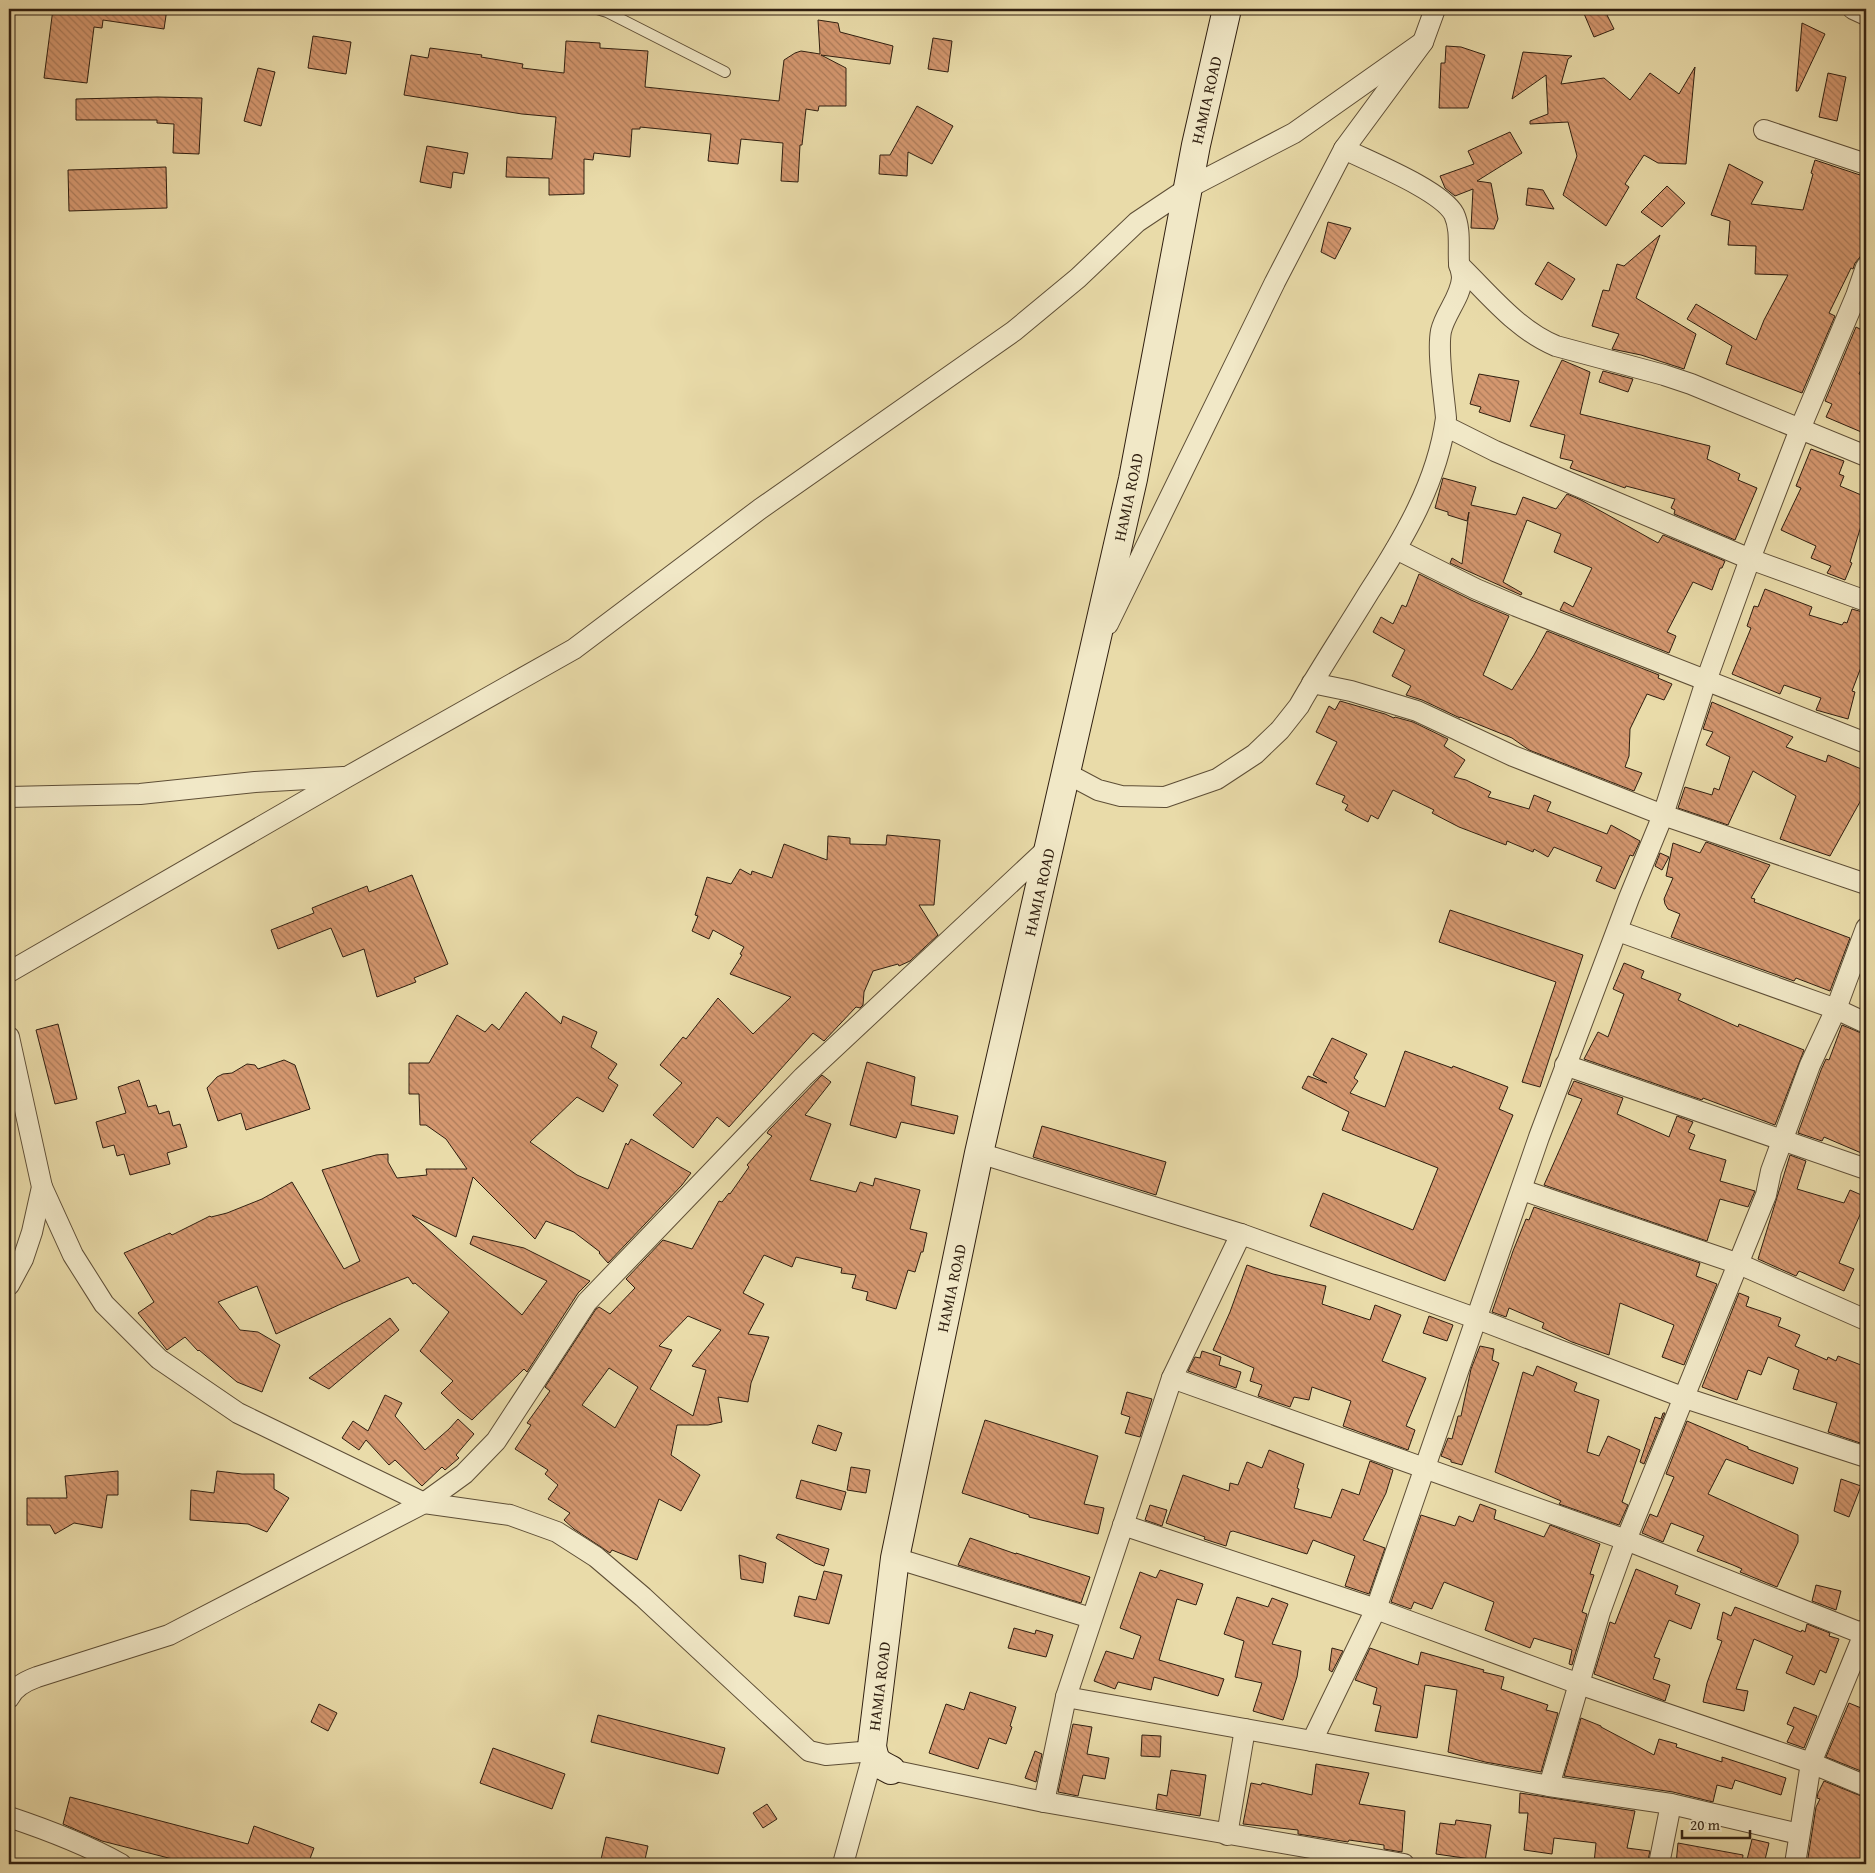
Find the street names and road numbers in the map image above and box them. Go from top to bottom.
street label: HAMIA ROAD [1184,53,1228,146]
street label: HAMIA ROAD [1107,450,1149,543]
street label: HAMIA ROAD [1017,845,1061,938]
street label: HAMIA ROAD [930,1241,972,1334]
street label: HAMIA ROAD [862,1640,896,1732]

